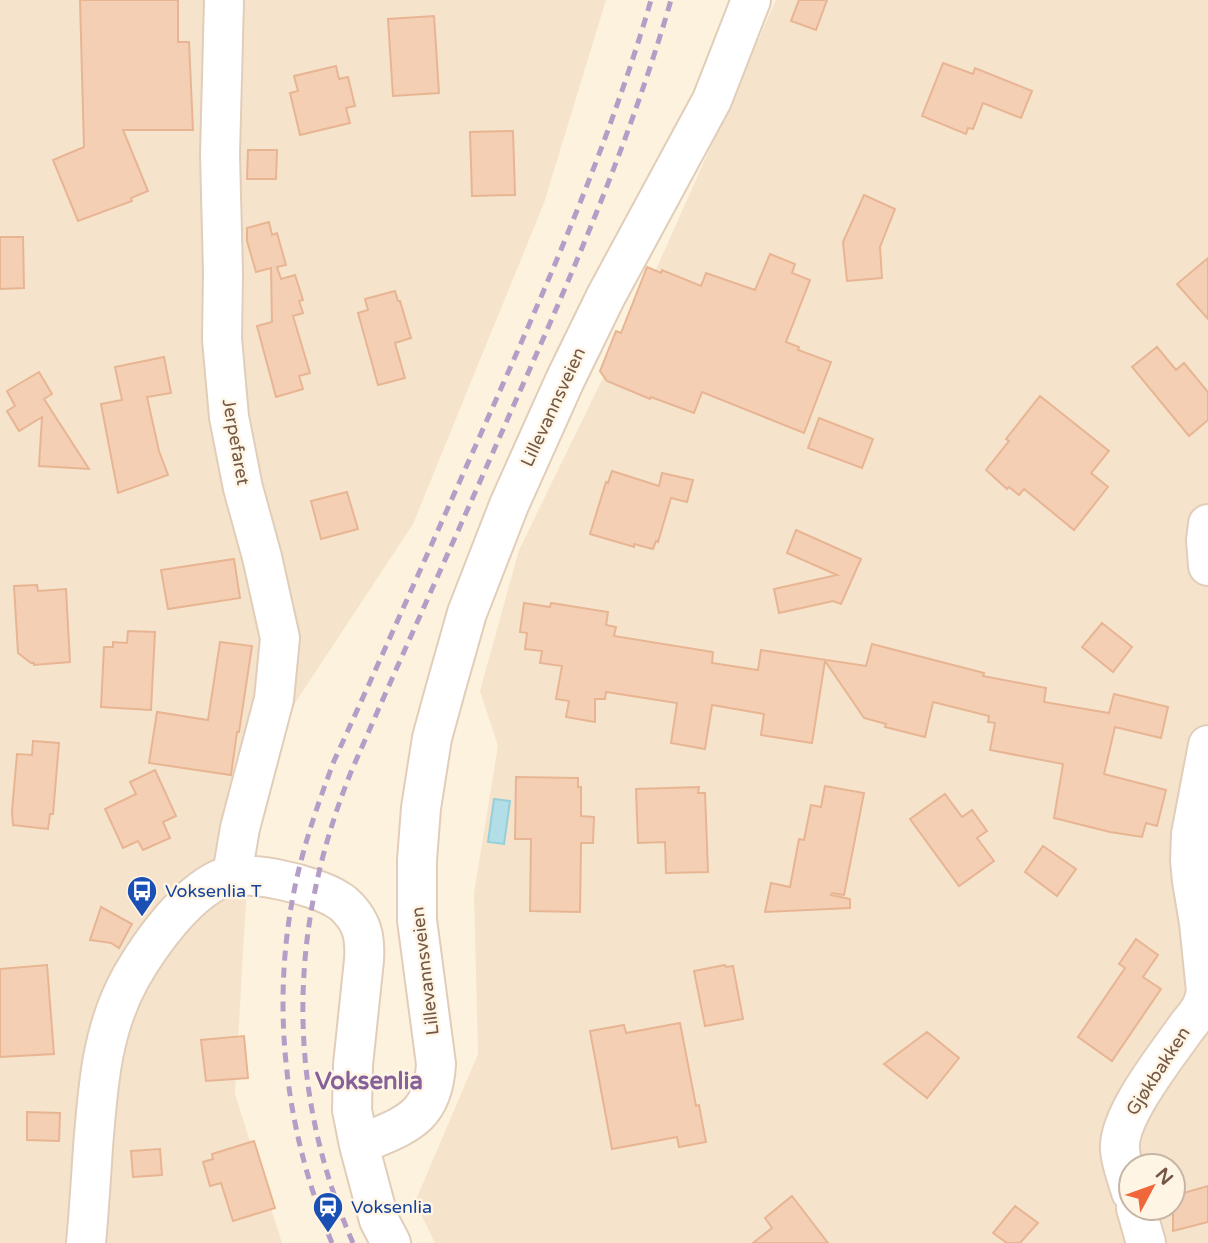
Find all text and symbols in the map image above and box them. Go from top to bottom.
street label: Lillevannsveien [516,344,590,470]
street label: Jerpefaret [218,397,254,487]
bus stop icon: Voksenlia T [125,874,159,918]
place label: Voksenlia T [165,880,262,902]
street label: Lillevannsveien [406,906,444,1036]
street label: Gjøkbakken [1121,1023,1195,1119]
district label: Voksenlia [315,1067,423,1096]
north arrow [1117,1152,1187,1222]
text: N [1151,1164,1177,1189]
station icon: Voksenlia [311,1190,345,1234]
place label: Voksenlia [351,1196,432,1218]

